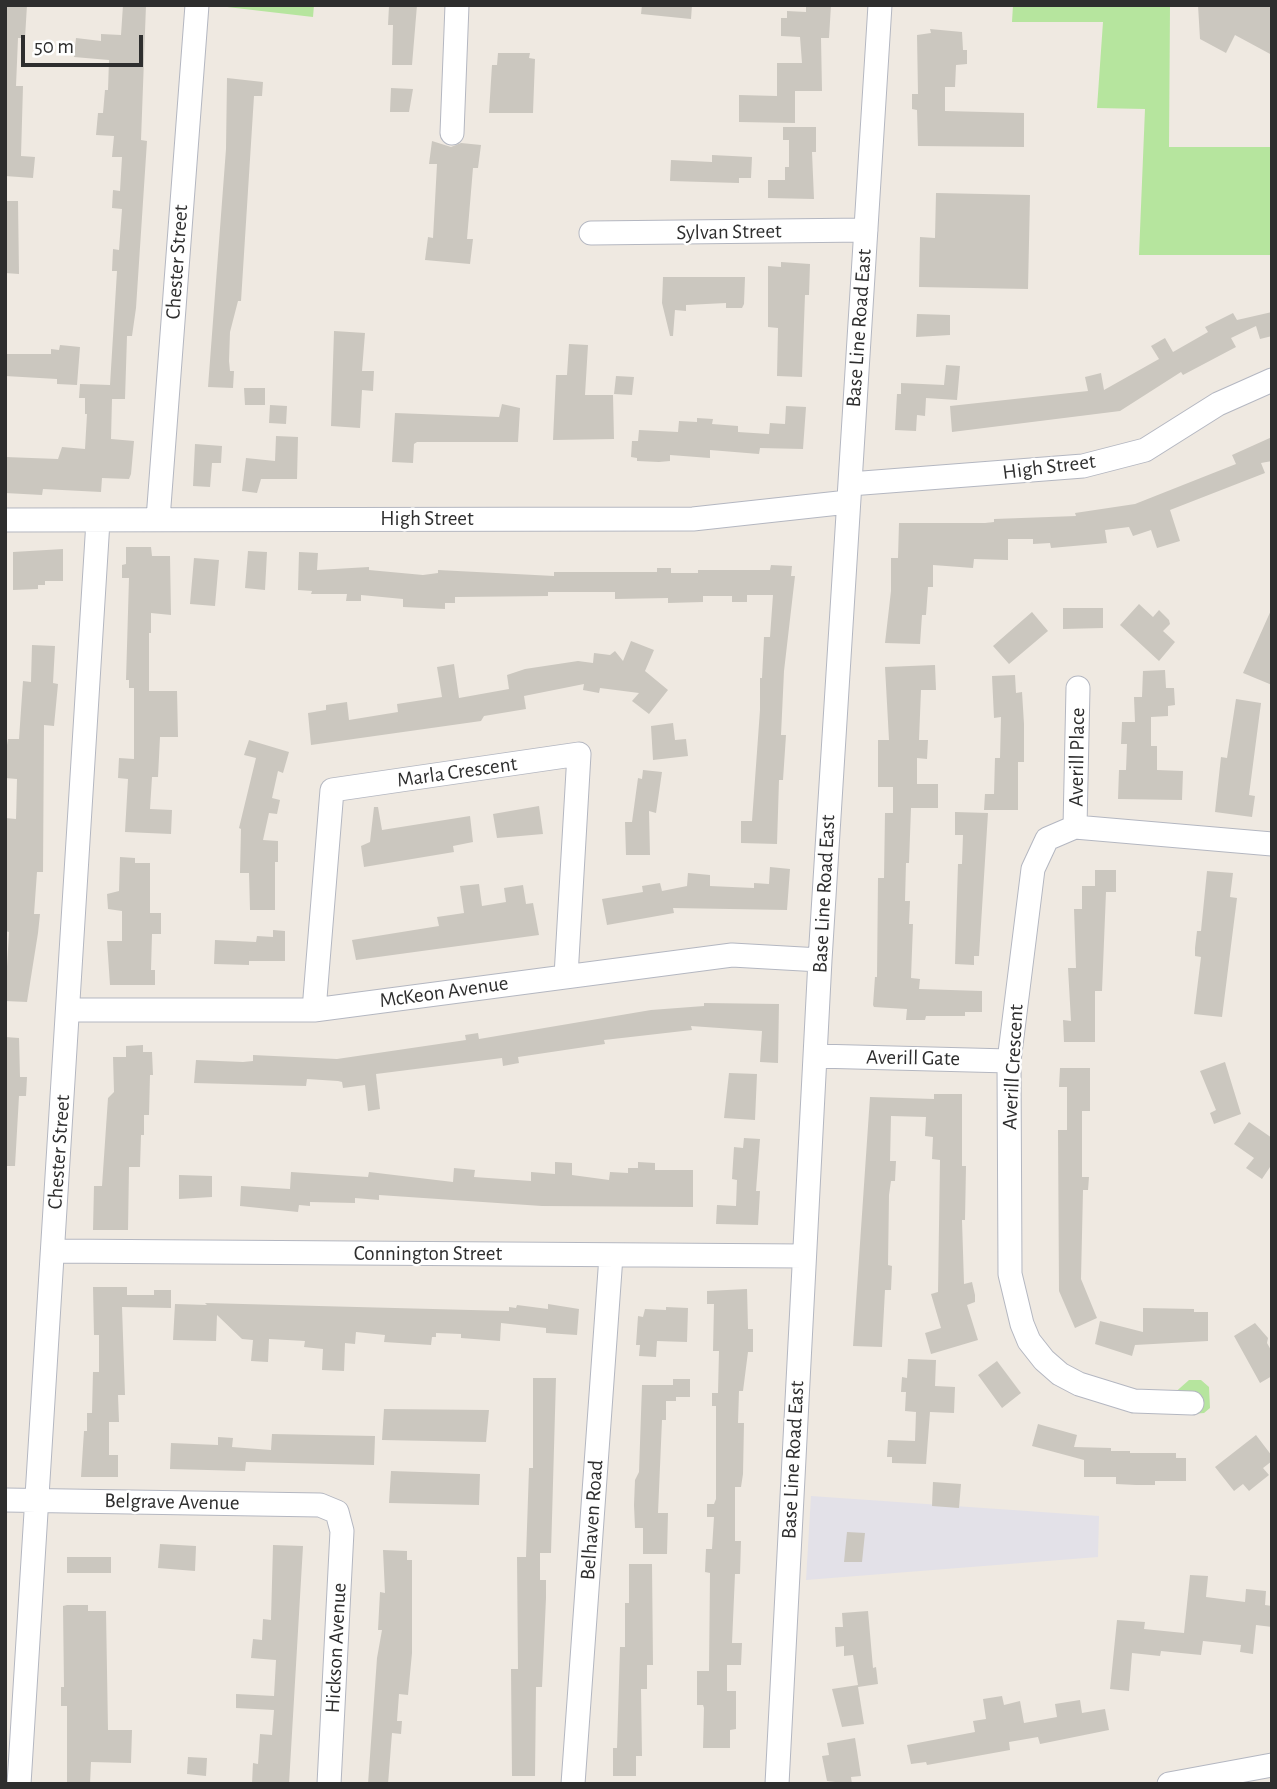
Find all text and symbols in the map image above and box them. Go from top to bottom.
scale bar [24,21,147,65]
text: 50 m [34,36,74,57]
street label: Chester Street [160,204,194,320]
street label: Sylvan Street [676,218,782,246]
street label: Base Line Road East [841,248,877,408]
street label: High Street [1001,449,1097,485]
street label: High Street [380,506,474,532]
street label: Averill Place [1064,707,1090,807]
street label: Marla Crescent [395,751,519,793]
street label: Base Line Road East [807,814,841,974]
street label: McKeon Avenue [378,970,510,1014]
street label: Averill Crescent [997,1004,1029,1130]
street label: Averill Gate [866,1045,960,1071]
street label: Chester Street [42,1094,76,1210]
street label: Connington Street [354,1241,502,1267]
street label: Base Line Road East [776,1380,810,1540]
street label: Belhaven Road [575,1459,609,1581]
street label: Belgrave Avenue [104,1488,240,1516]
street label: Hickson Avenue [320,1582,352,1714]

